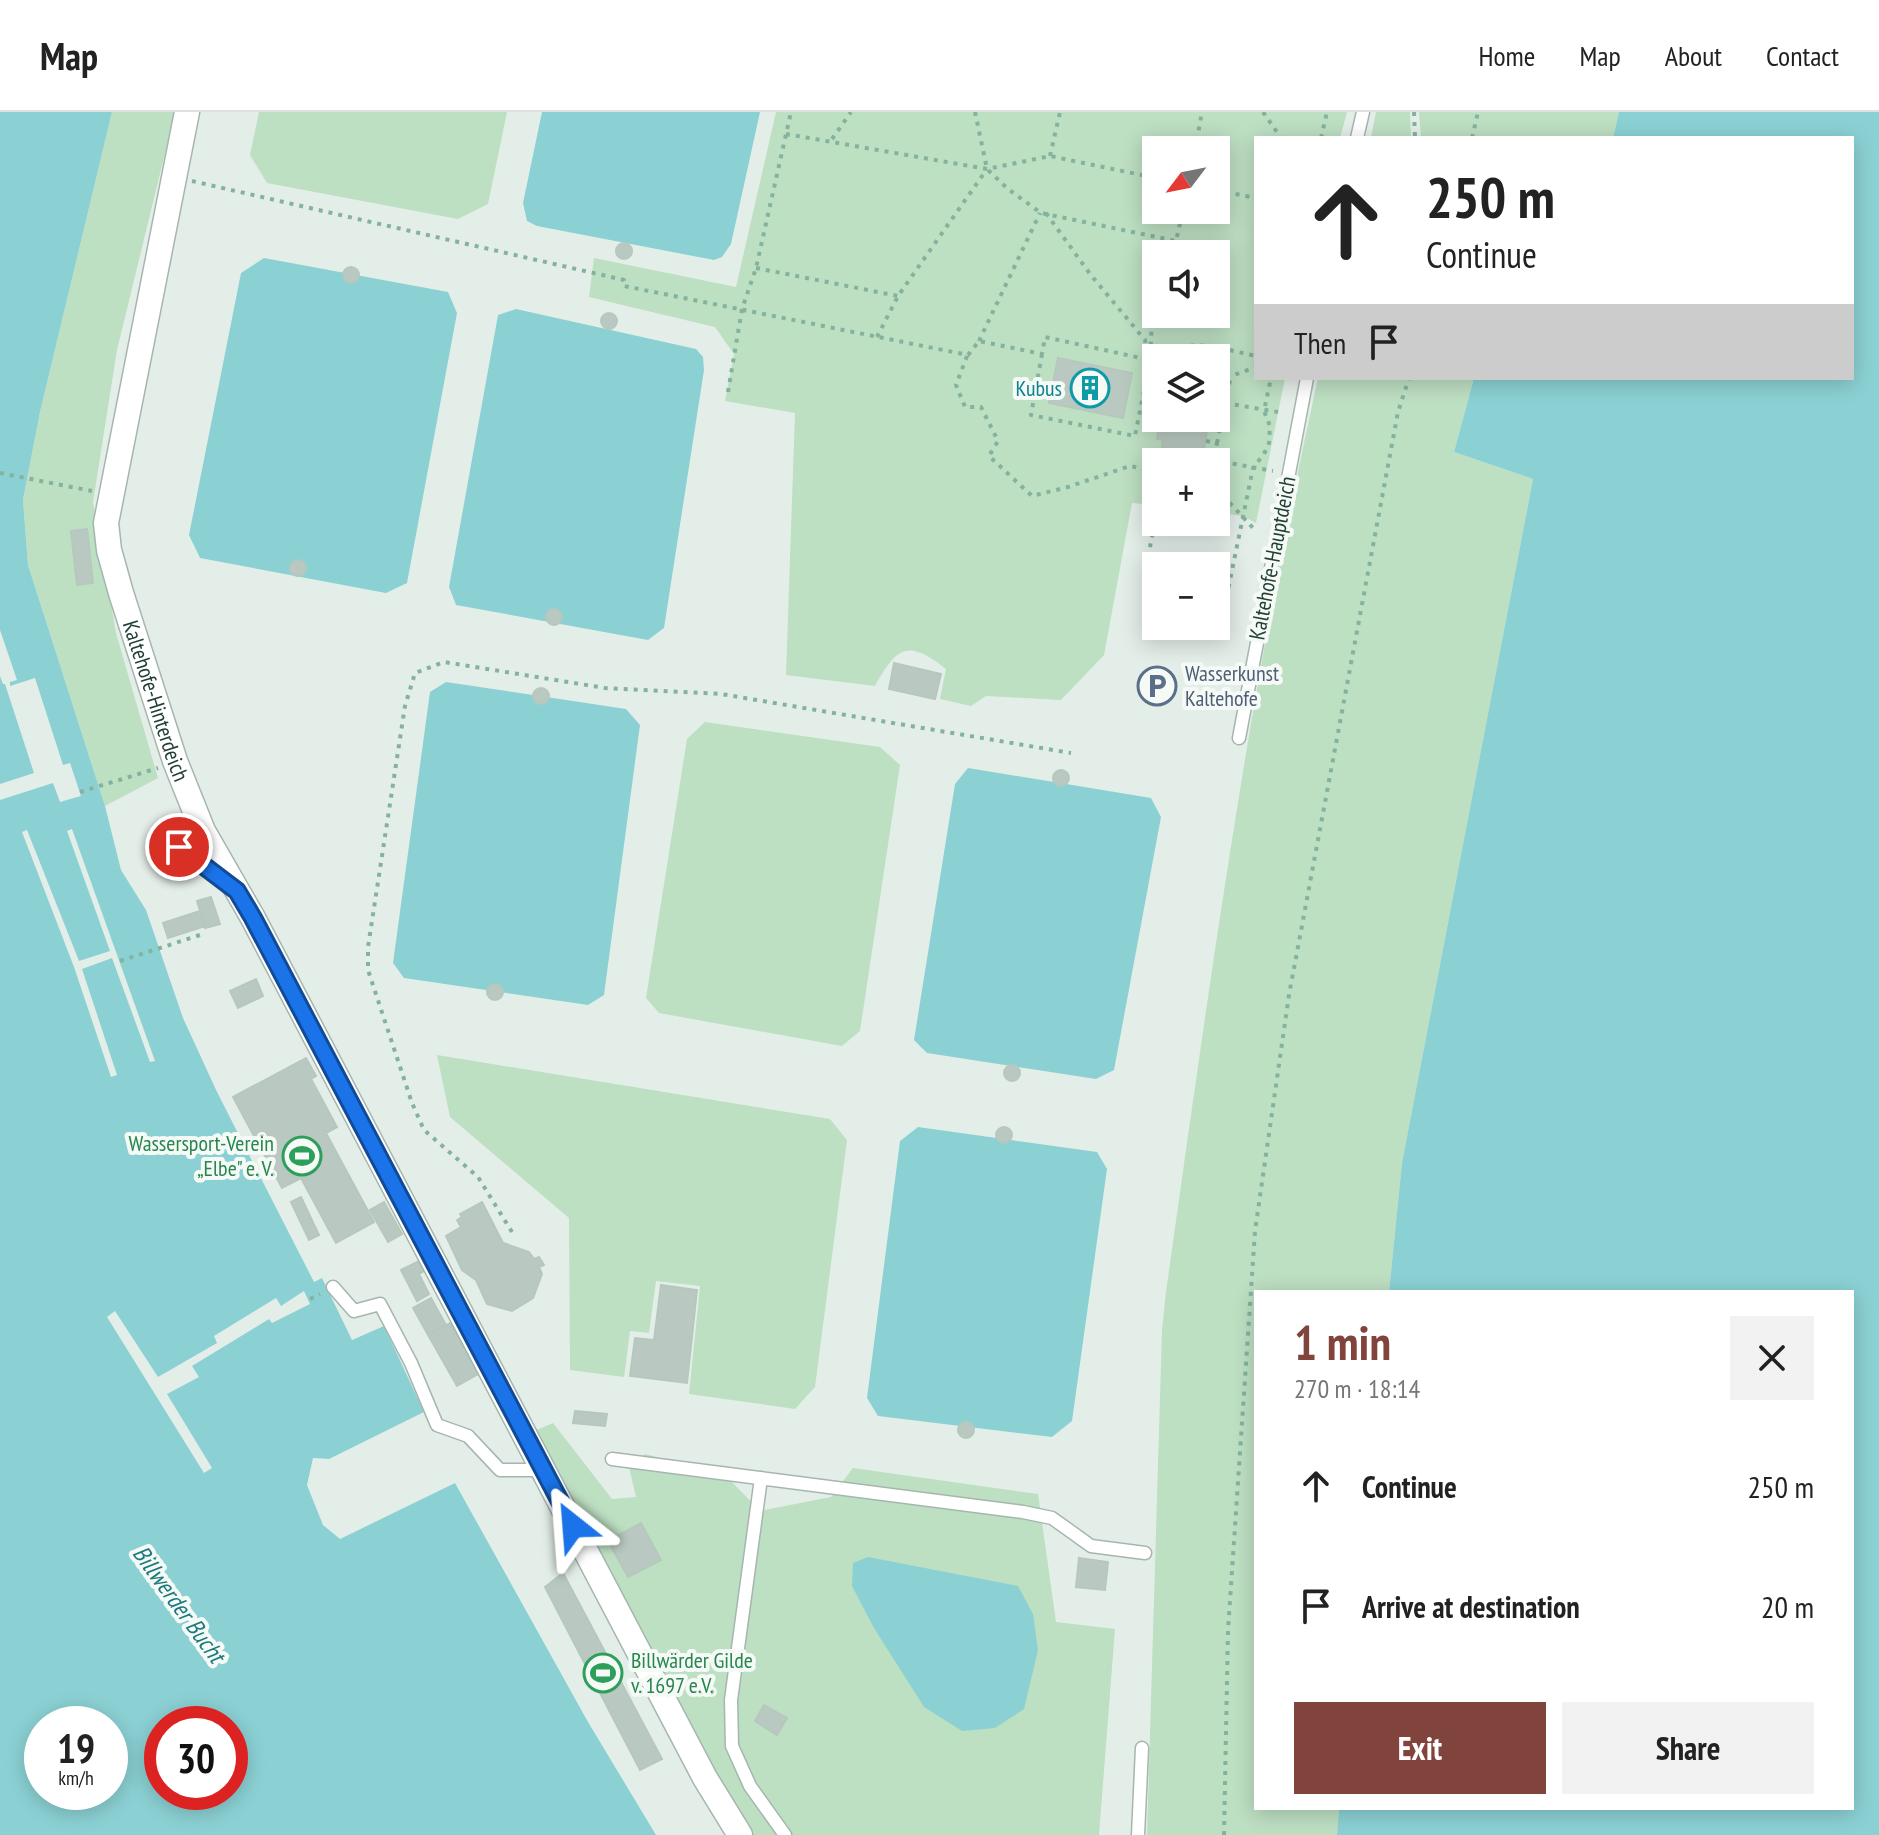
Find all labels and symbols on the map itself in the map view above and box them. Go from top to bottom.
north arrow [1142,136,1230,224]
building icon: Kubus [1069,367,1111,409]
place label: Kubus [1016,374,1062,402]
street label: Kaltehofe-Hauptdeich [1242,474,1302,642]
street label: Kaltehofe-Hinterdeich [117,617,196,785]
place label: Wasserkunst Kaltehofe [1185,659,1279,712]
parking icon: Wasserkunst Kaltehofe [1136,665,1178,707]
pin [145,813,213,881]
place label: Wassersport-Verein „Elbe" e. V. [129,1129,274,1182]
sports icon: Wassersport-Verein „Elbe" e. V. [281,1135,323,1177]
position arrow [531,1484,615,1568]
water label: Billwerder Bucht [126,1539,233,1671]
place label: Billwärder Gilde v. 1697 e.V. [631,1646,753,1699]
sports icon: Billwärder Gilde v. 1697 e.V. [582,1652,624,1694]
speed limit sign: 30 [144,1706,248,1810]

